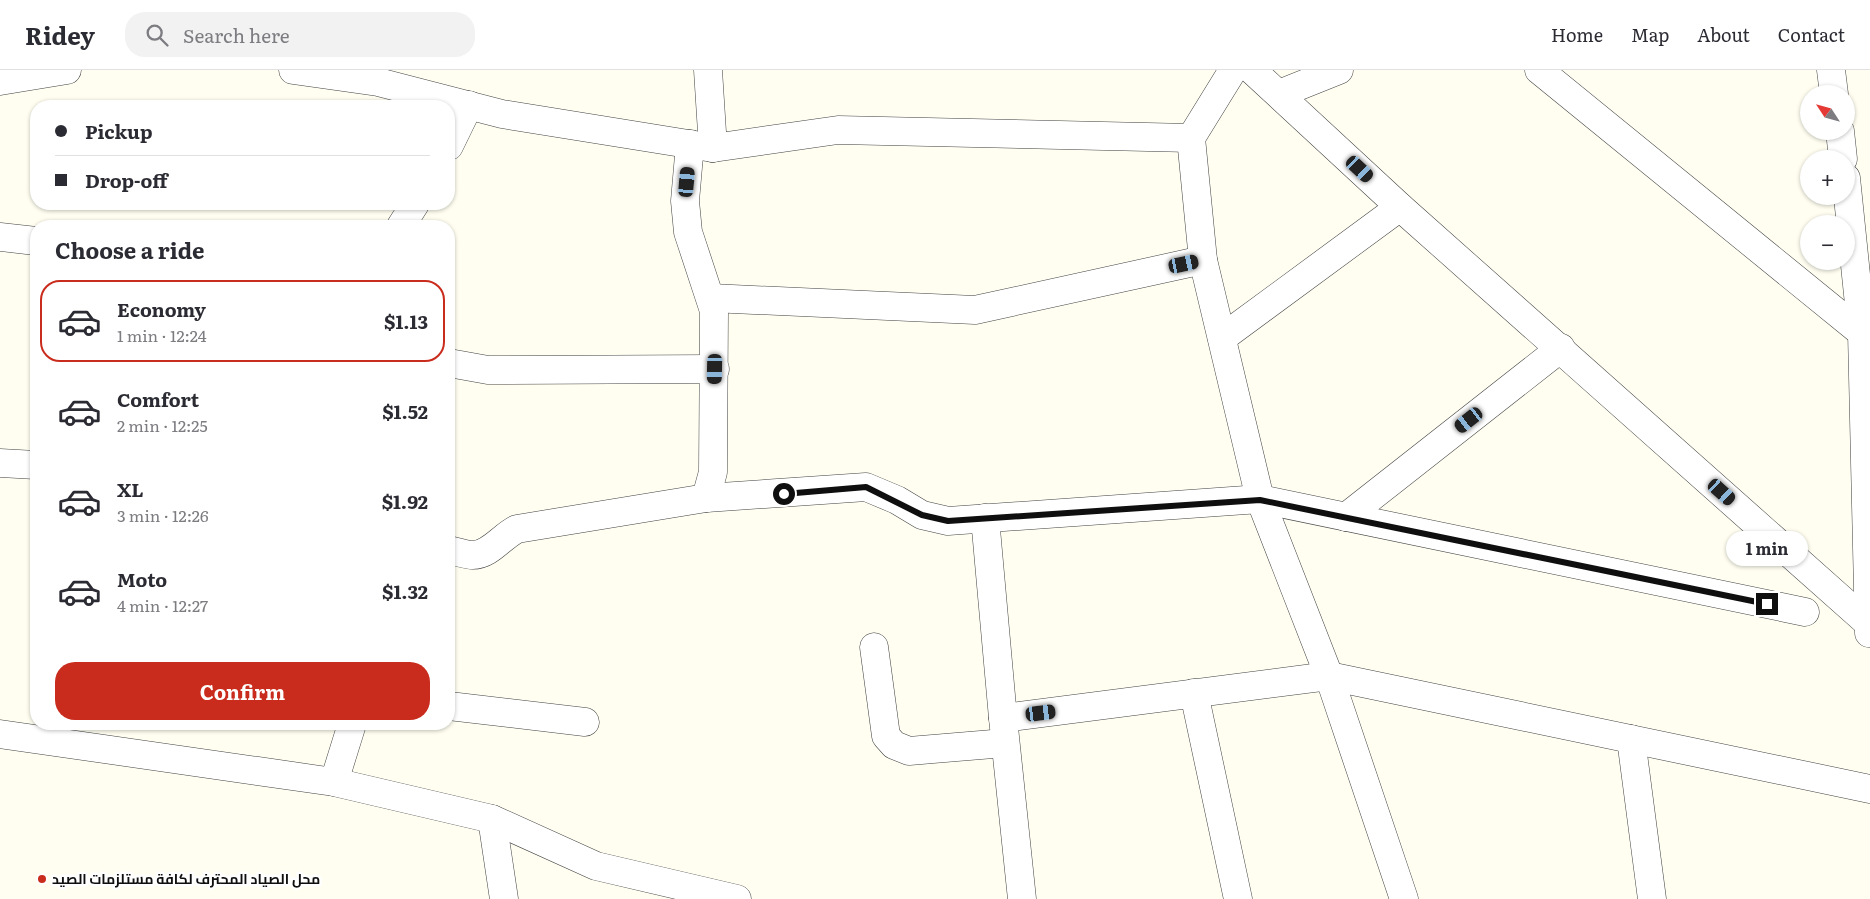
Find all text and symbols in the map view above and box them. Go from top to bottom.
search box [125,12,475,57]
text: Ridey [25,17,95,52]
icon: search [143,21,171,49]
text: Search here [183,21,290,49]
text: Home [1551,21,1603,48]
text: Map [1631,21,1669,48]
text: About [1697,21,1750,48]
text: Contact [1778,21,1845,48]
north arrow [1800,85,1855,140]
map controls [1800,85,1855,270]
text: Pickup [85,117,153,145]
button: + [1800,150,1855,205]
car [1343,153,1376,185]
text: Drop-off [85,166,168,194]
car [678,166,695,198]
button: − [1800,215,1855,270]
text: Choose a ride [55,233,204,266]
car [1167,254,1200,274]
text: Economy [117,295,206,323]
icon: car [57,299,102,344]
text: $1.13 [384,307,428,335]
text: 1 min · 12:24 [117,323,207,347]
car [707,354,722,384]
text: Comfort [117,385,199,413]
icon: car [57,389,102,434]
text: $1.52 [382,397,428,425]
car [1452,405,1485,435]
text: 2 min · 12:25 [117,413,208,437]
text: XL [117,475,144,503]
car [1705,476,1738,508]
icon: car [57,479,102,524]
route start [773,483,795,505]
text: $1.92 [382,487,428,515]
text: 3 min · 12:26 [117,503,209,527]
callout: 1 min [1726,532,1808,566]
text: 1 min [1746,536,1788,560]
text: Moto [117,565,167,593]
icon: car [57,569,102,614]
text: $1.32 [382,577,428,605]
text: 4 min · 12:27 [117,593,208,617]
route end [1756,593,1778,615]
button: Confirm [55,662,430,720]
car [1025,704,1056,722]
place label: محل الصياد المحترف لكافة مستلزمات الصيد [52,868,320,888]
marker: محل الصياد المحترف لكافة مستلزمات الصيد [36,873,48,885]

